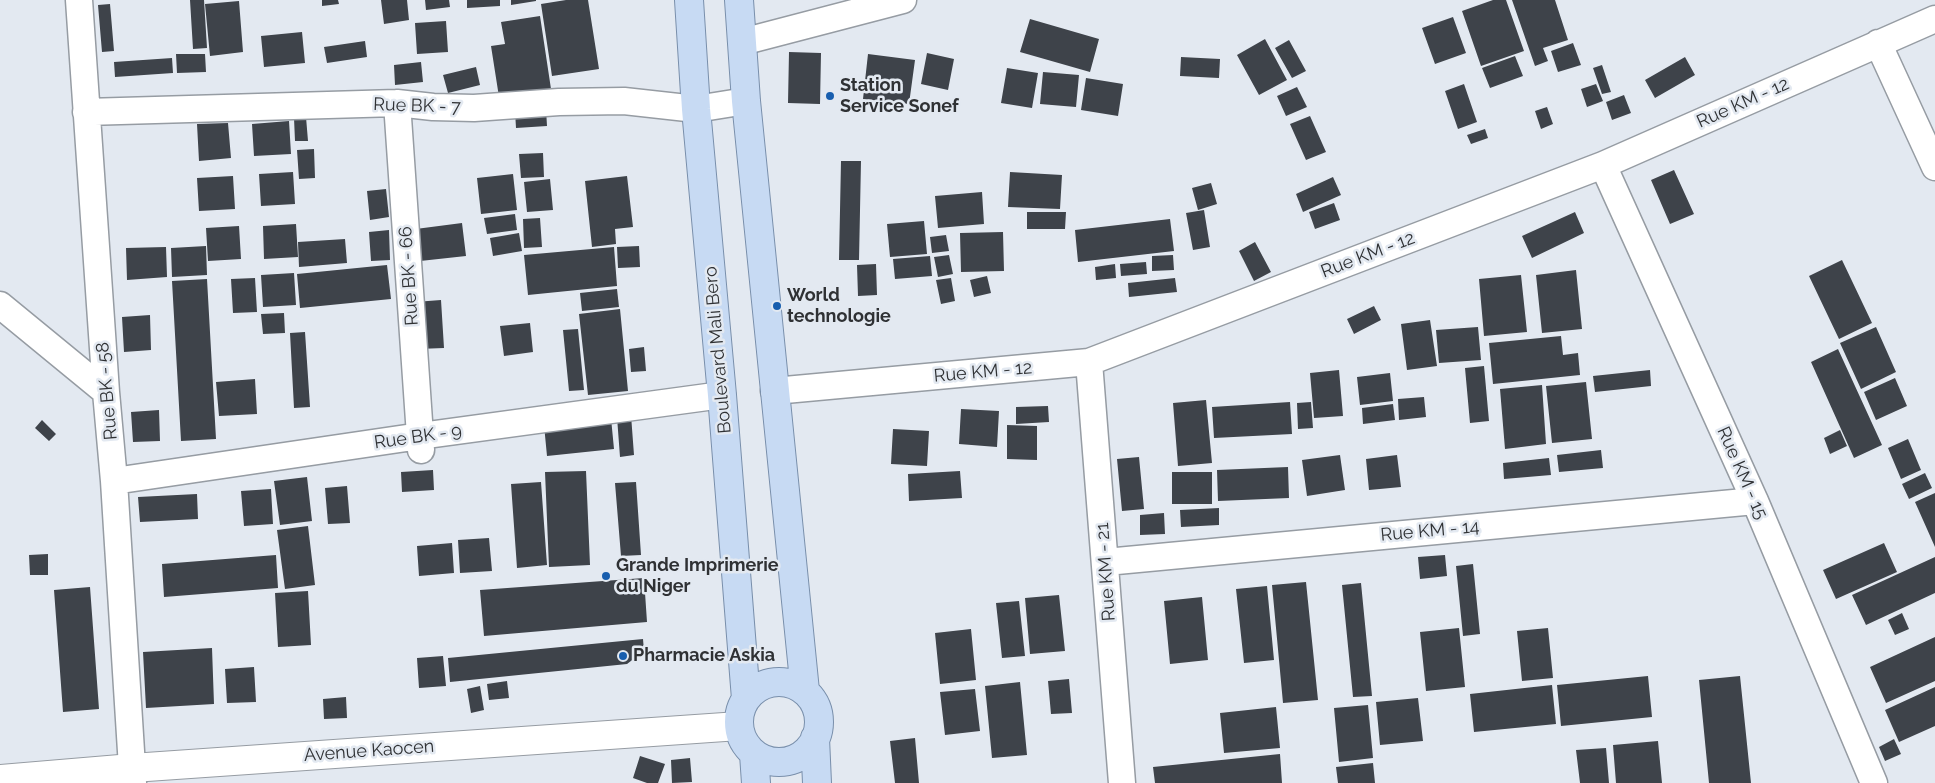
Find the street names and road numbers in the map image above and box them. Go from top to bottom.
street label: Rue KM - 12 [1694,73,1792,133]
street label: Rue BK - 7 [373,94,461,118]
street label: Rue BK - 66 [395,226,423,326]
street label: Rue KM - 12 [1318,227,1418,283]
street label: Boulevard Mali Bero [700,265,736,435]
street label: Rue BK - 58 [92,341,122,441]
street label: Rue KM - 12 [933,357,1033,387]
street label: Rue BK - 9 [373,420,463,454]
street label: Rue KM - 15 [1712,423,1772,523]
street label: Rue KM - 14 [1380,516,1480,546]
street label: Rue KM - 21 [1092,522,1120,622]
street label: Avenue Kaocen [303,736,435,766]

